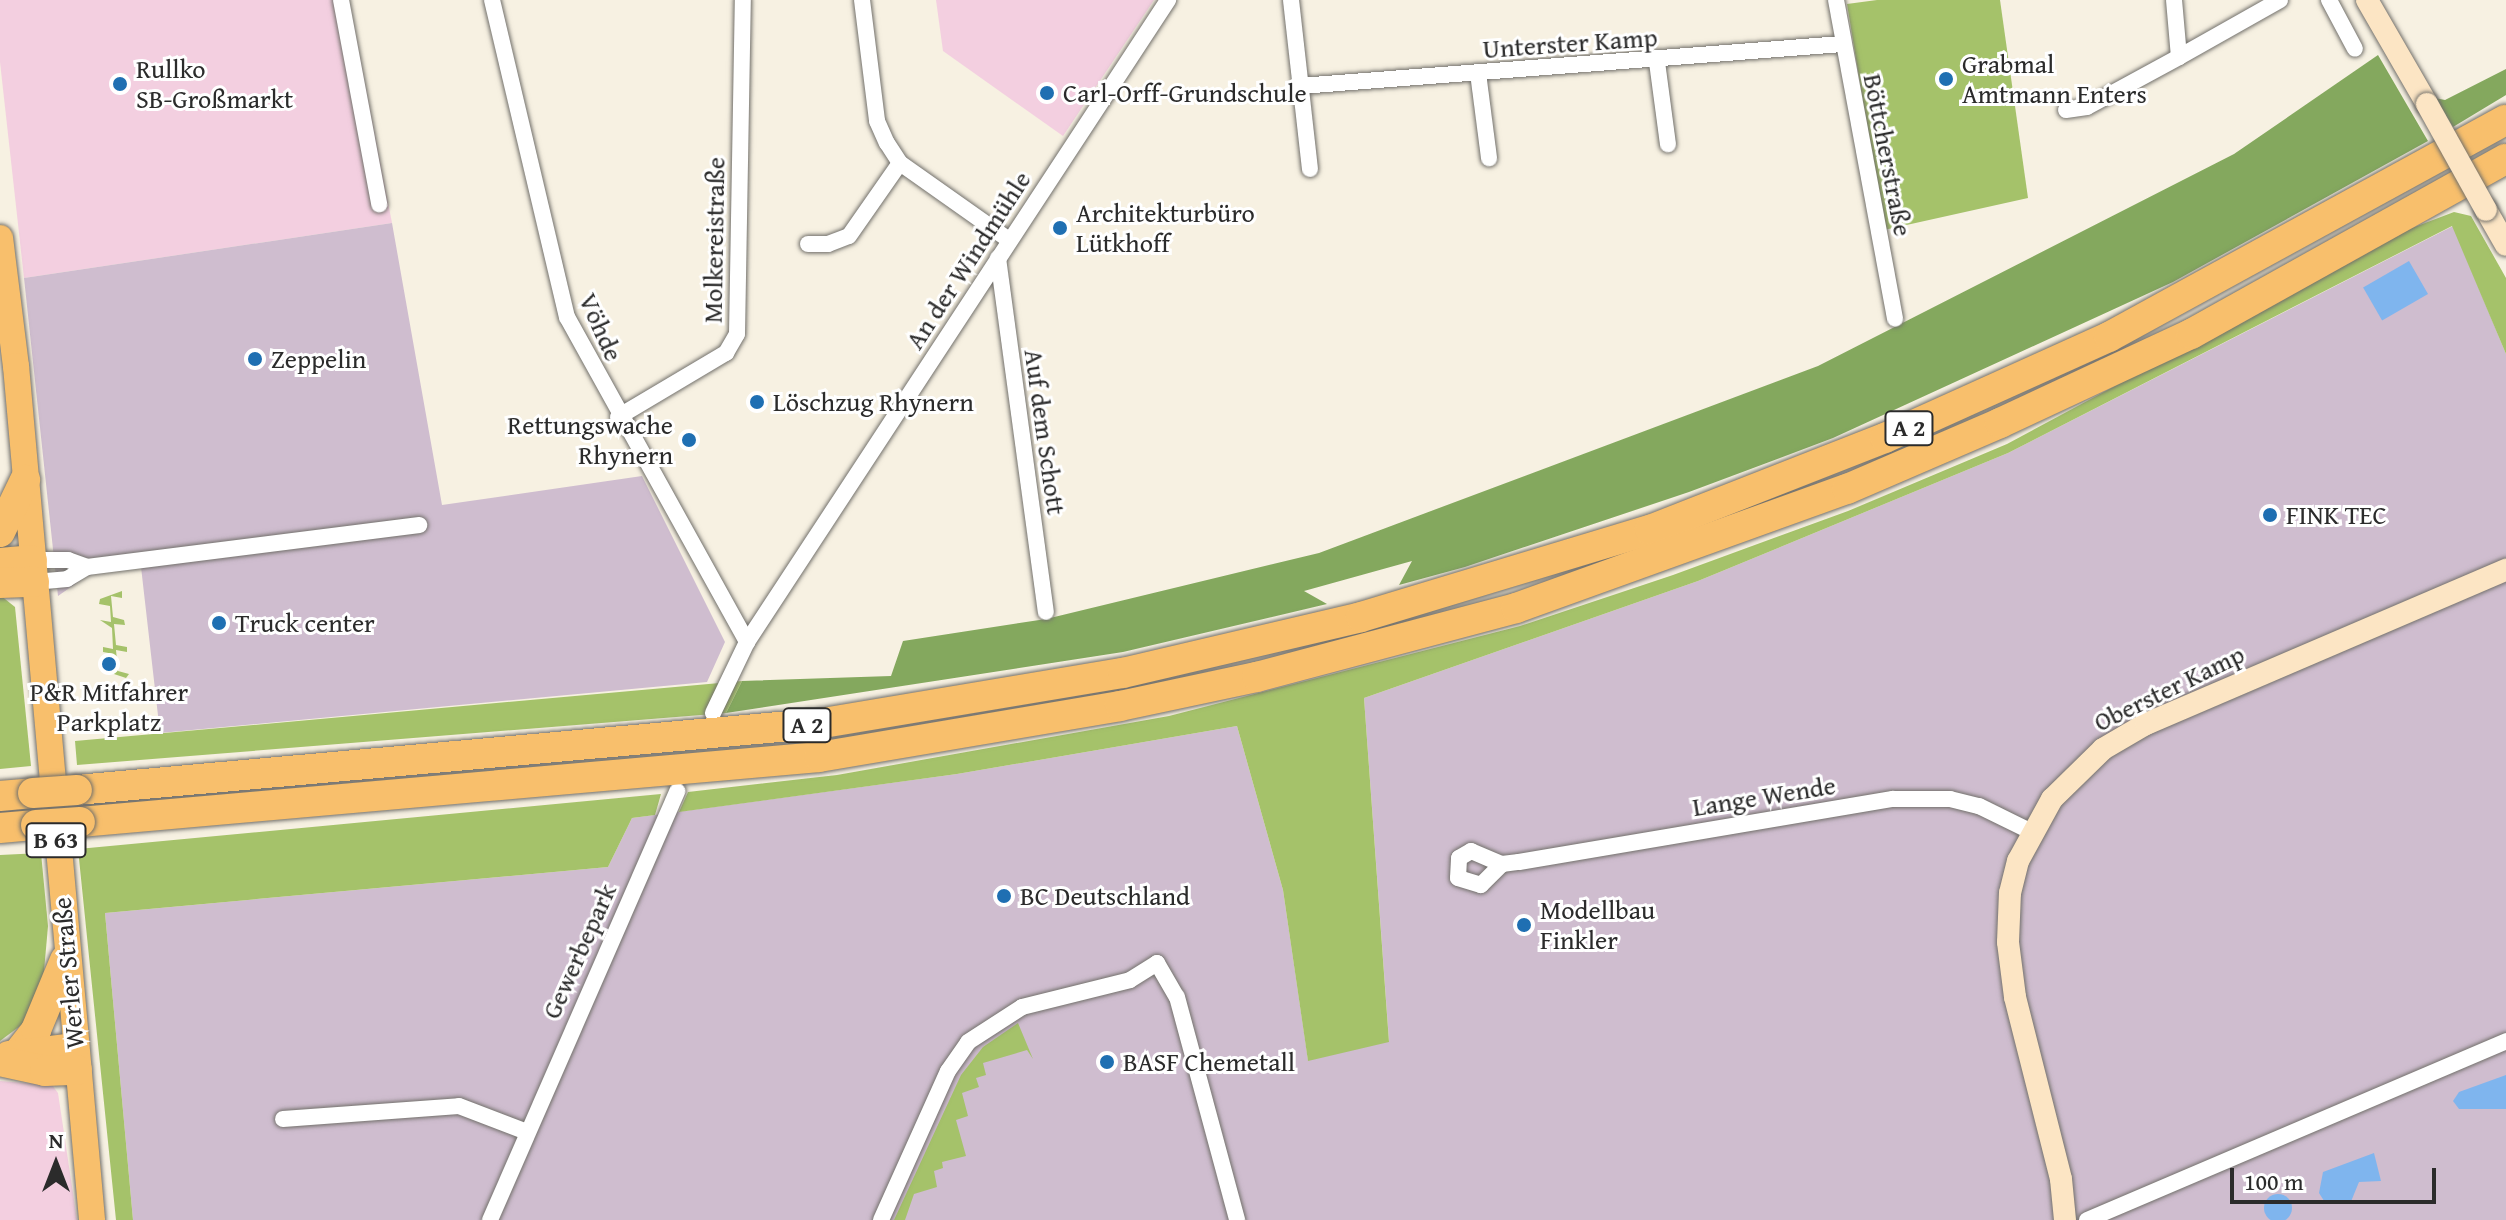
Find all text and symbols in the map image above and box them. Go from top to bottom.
street label: Unterster Kamp [1482,21,1658,65]
place label: Grabmal Amtmann Enters [1962,48,2147,110]
place label: Rullko SB-Großmarkt [136,53,293,114]
marker: Grabmal Amtmann Enters [1937,70,1955,88]
street label: Böttcherstraße [1857,71,1919,239]
marker: Rullko SB-Großmarkt [111,75,129,93]
place label: Carl-Orff-Grundschule [1063,77,1307,109]
marker: Carl-Orff-Grundschule [1038,84,1056,102]
street label: Molkereistraße [697,157,731,323]
street label: An der Windmühle [899,165,1037,355]
place label: Architekturbüro Lütkhoff [1076,197,1255,258]
marker: Architekturbüro Lütkhoff [1051,219,1069,237]
street label: Vöhde [572,288,630,366]
place label: Zeppelin [271,343,366,375]
street label: Auf dem Schott [1018,347,1072,517]
marker: Zeppelin [246,350,264,368]
place label: Löschzug Rhynern [773,386,974,418]
marker: Löschzug Rhynern [748,393,766,411]
road number: A 2 [1883,408,1935,448]
place label: Rettungswache Rhynern [507,409,673,470]
marker: Rettungswache Rhynern [680,431,698,449]
place label: FINK TEC [2286,499,2387,531]
marker: FINK TEC [2261,506,2279,524]
place label: Truck center [235,607,375,639]
marker: Truck center [210,614,228,632]
street label: Oberster Kamp [2089,638,2249,738]
marker: P&R Mitfahrer Parkplatz [100,655,118,673]
place label: P&R Mitfahrer Parkplatz [30,676,188,738]
road number: A 2 [781,705,833,745]
street label: Lange Wende [1690,769,1838,823]
road number: B 63 [24,820,88,860]
street label: Gewerbepark [535,879,623,1023]
place label: BC Deutschland [1020,880,1190,912]
marker: BC Deutschland [995,887,1013,905]
place label: Modellbau Finkler [1540,894,1655,956]
street label: Werler Straße [46,896,90,1050]
marker: Modellbau Finkler [1515,916,1533,934]
place label: BASF Chemetall [1123,1046,1295,1078]
marker: BASF Chemetall [1098,1053,1116,1071]
north arrow [16,1124,96,1204]
text: N [49,1124,63,1156]
scale bar [2234,1152,2440,1202]
text: 100 m [2244,1164,2304,1199]

